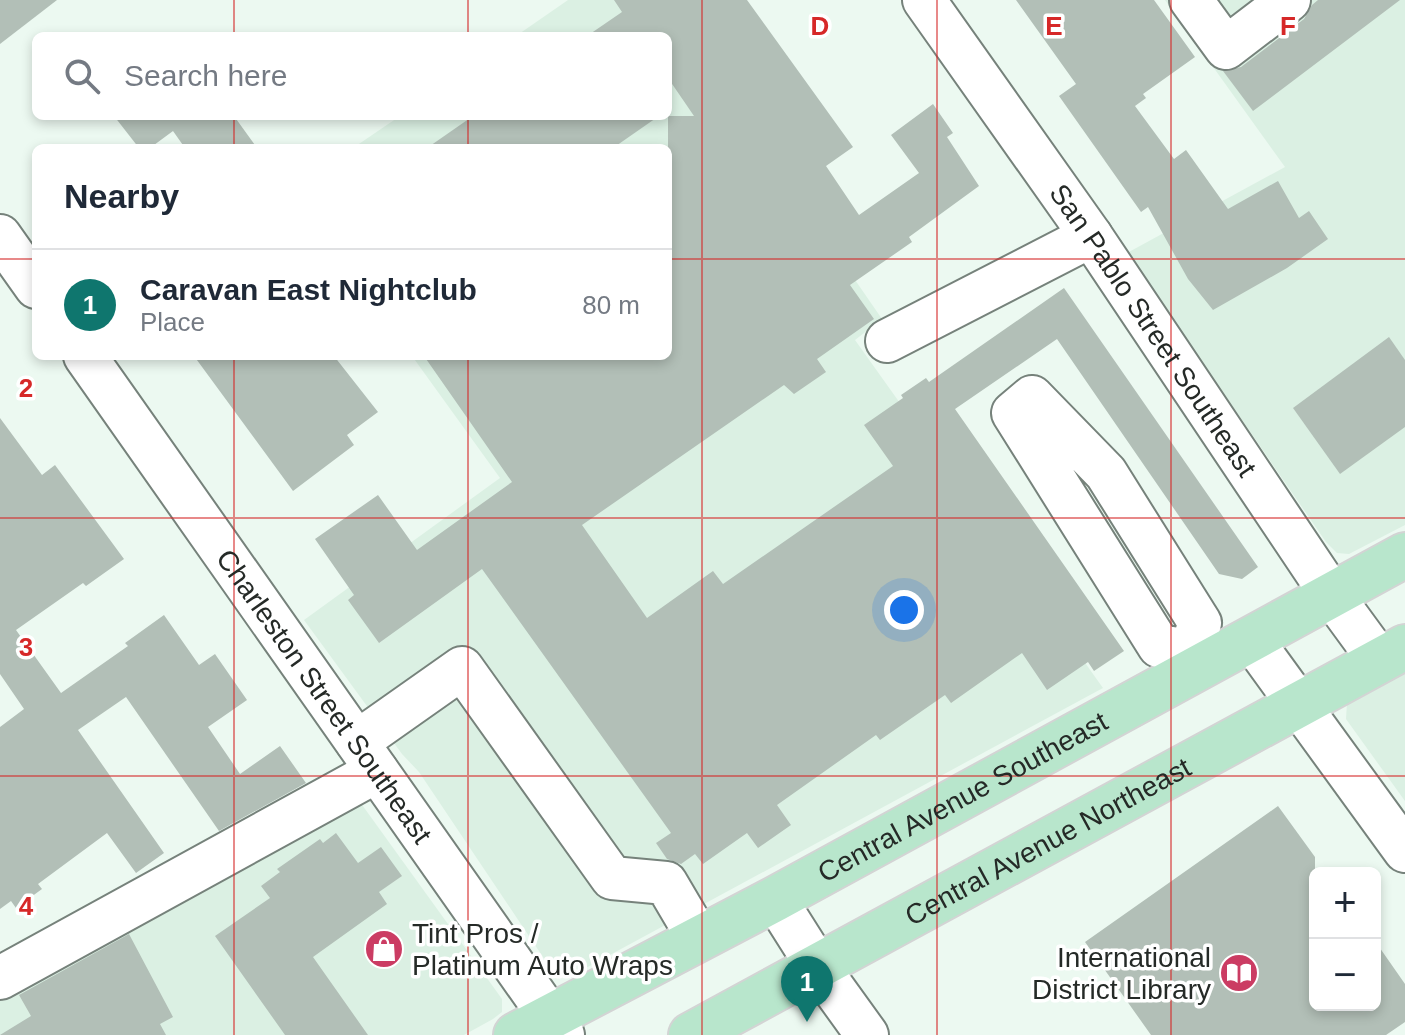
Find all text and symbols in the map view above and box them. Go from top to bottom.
text: D [811,11,829,41]
text: E [1045,11,1063,41]
text: F [1280,11,1296,41]
search box [32,32,672,120]
icon: search [60,54,104,98]
text: Search here [124,59,287,92]
text: Nearby [64,177,179,215]
street label: San Pablo Street Southeast [1044,178,1263,482]
text: Caravan East Nightclub [140,273,477,306]
text: 1 [83,290,97,320]
text: 80 m [582,290,640,320]
text: Place [140,307,205,337]
text: 2 [19,373,33,403]
street label: Charleston Street Southeast [211,543,439,849]
your location [884,590,924,630]
text: 3 [19,632,33,662]
street label: Central Avenue Southeast [812,705,1113,888]
street label: Central Avenue Northeast [900,751,1196,931]
map controls [1309,867,1381,1011]
button: + [1309,867,1381,939]
text: 4 [19,891,34,921]
place label: Tint Pros / Platinum Auto Wraps [412,918,673,981]
shop icon: Tint Pros / Platinum Auto Wraps [363,928,405,970]
button: − [1309,939,1381,1011]
place label: International District Library [1032,942,1211,1005]
library icon: International District Library [1218,952,1260,994]
pin: 1 [781,956,833,1022]

